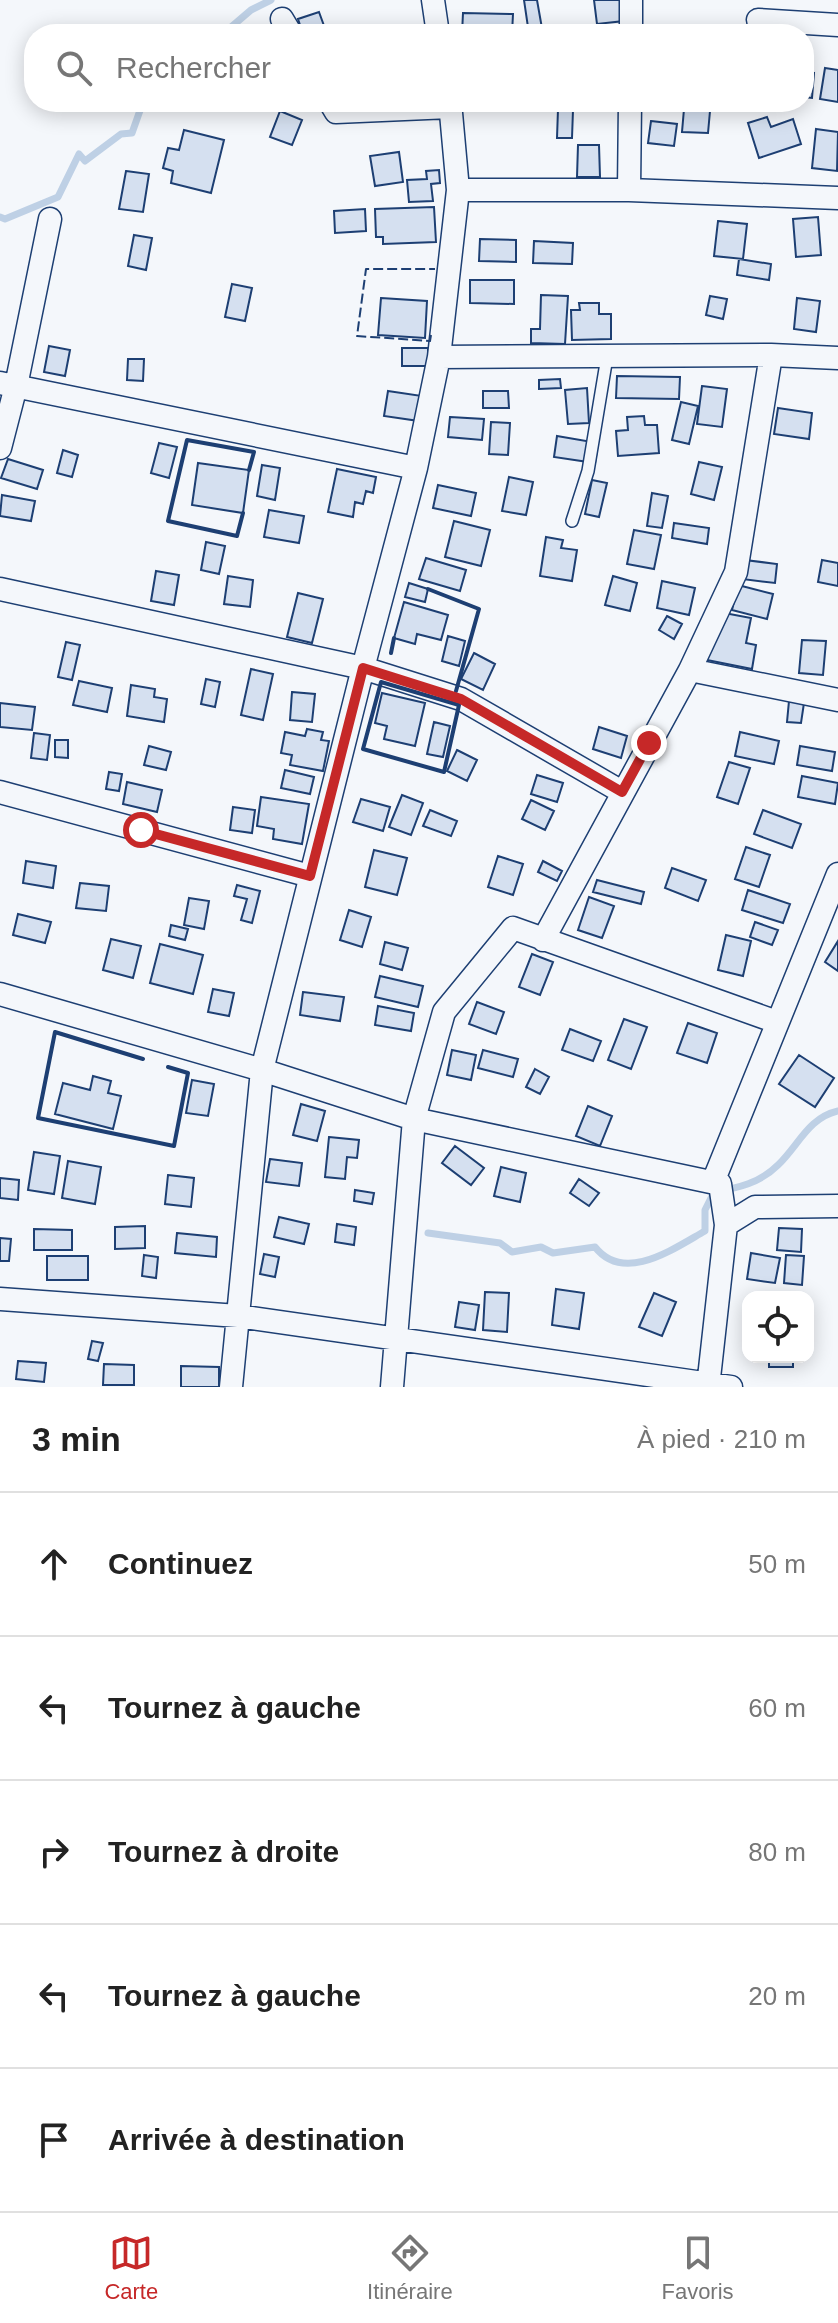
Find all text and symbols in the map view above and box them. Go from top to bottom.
search box [24,24,814,112]
icon: search [52,46,96,90]
text: Rechercher [116,51,271,84]
route end [631,725,667,761]
route start [123,812,159,848]
map controls [742,1291,814,1363]
button: locate [742,1291,814,1363]
text: 3 min [32,1420,121,1458]
text: À pied · 210 m [637,1424,806,1454]
icon: ahead [32,1542,76,1586]
text: Continuez [108,1547,253,1580]
text: 50 m [748,1549,806,1579]
icon: left [32,1686,76,1730]
text: Tournez à gauche [108,1691,361,1724]
text: 60 m [748,1693,806,1723]
icon: right [32,1830,76,1874]
text: Tournez à droite [108,1835,339,1868]
text: 80 m [748,1837,806,1867]
icon: left [32,1974,76,2018]
text: Tournez à gauche [108,1979,361,2012]
text: 20 m [748,1981,806,2011]
icon: arrive [32,2118,76,2162]
text: Arrivée à destination [108,2123,405,2156]
tab: Carte [104,2231,158,2305]
tab: Itinéraire [367,2231,453,2305]
tab: Favoris [661,2231,734,2305]

